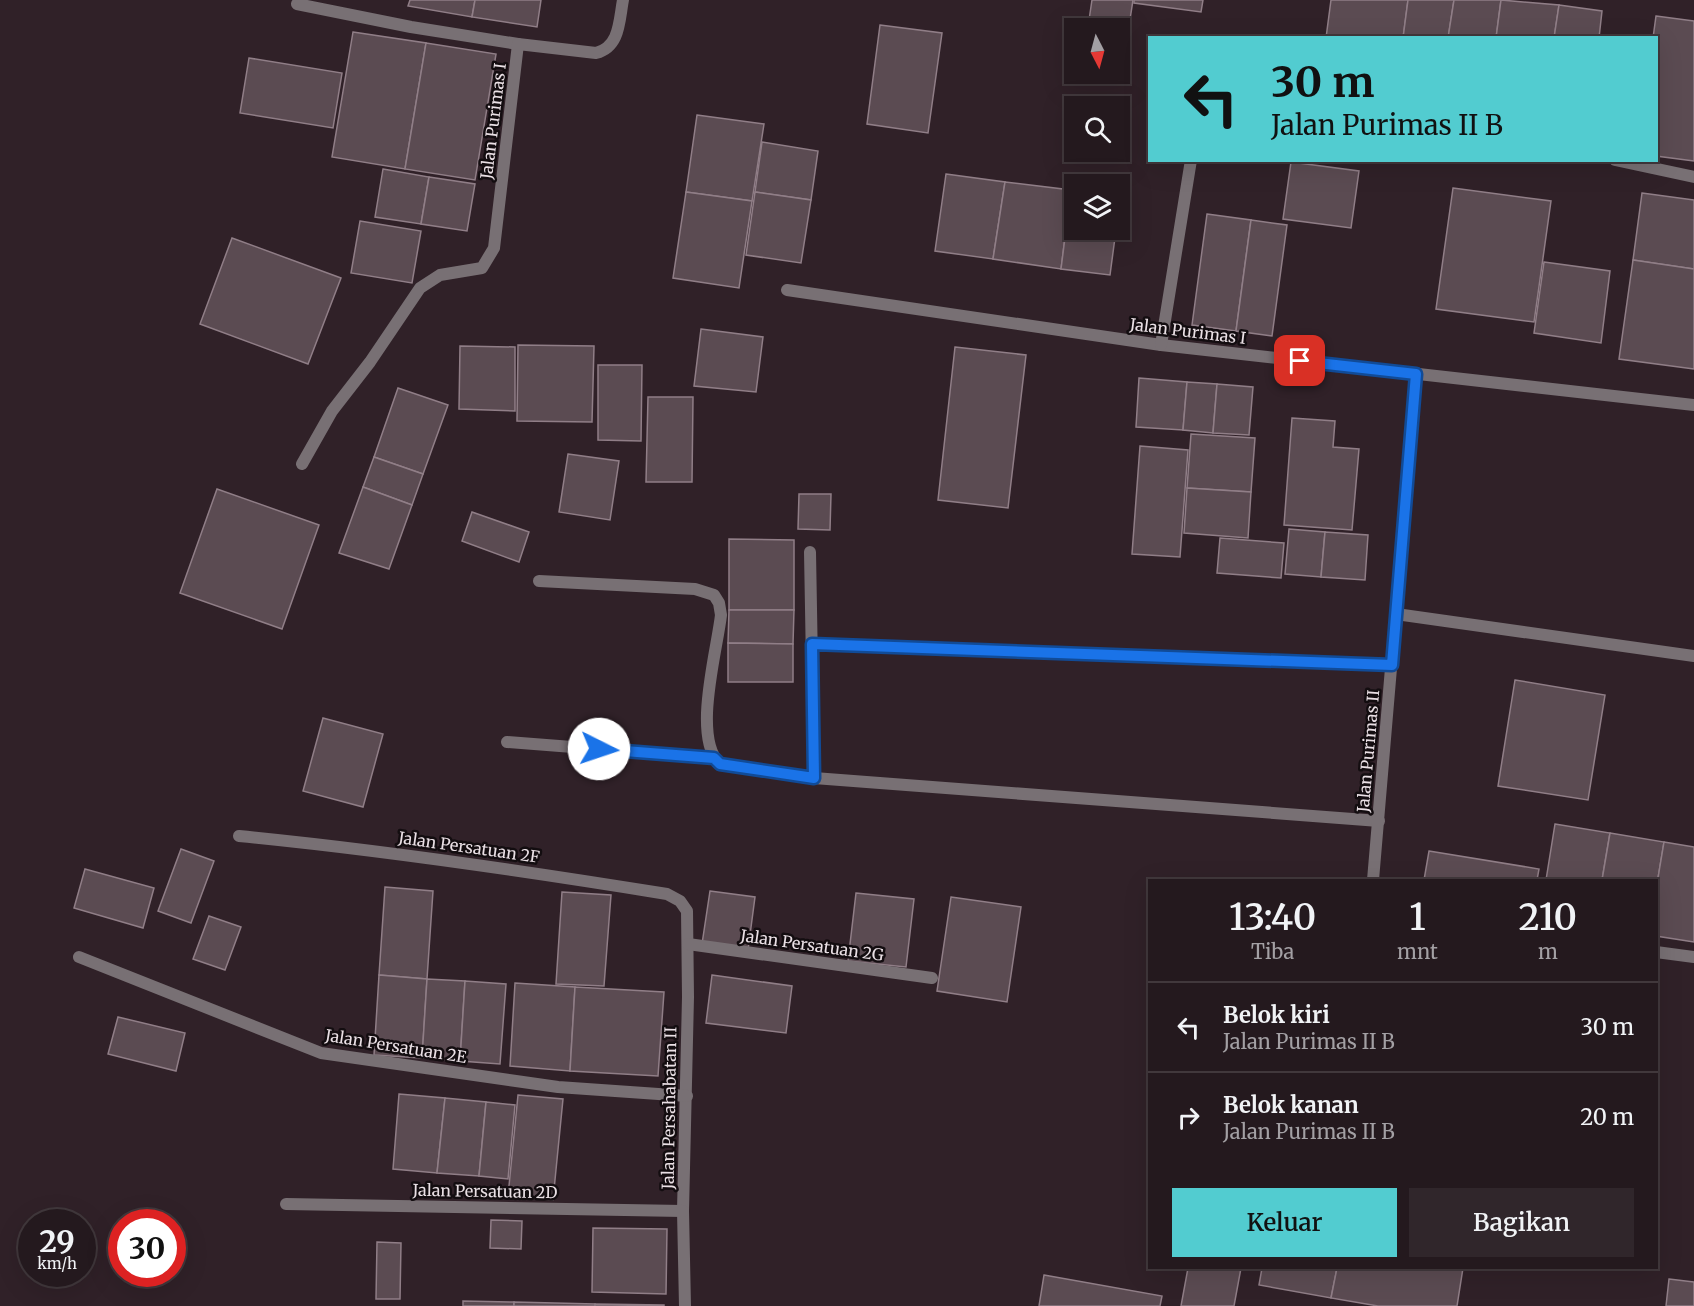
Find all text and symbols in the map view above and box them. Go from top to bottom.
north arrow [1064,18,1130,84]
map controls [1064,18,1130,240]
text: 30 m [1271,56,1375,108]
icon: left [1172,60,1250,138]
street label: Jalan Purimas I [476,62,510,181]
button: search [1064,96,1130,162]
text: Jalan Purimas II B [1271,108,1503,142]
button: layers [1064,174,1130,240]
street label: Jalan Purimas I [1128,314,1247,348]
pin [1274,335,1325,386]
icon: arrive [1283,344,1316,377]
street label: Jalan Purimas II [1353,689,1383,814]
position arrow [567,717,631,781]
street label: Jalan Persatuan 2F [396,827,541,867]
text: 13:40 [1229,895,1316,940]
text: 1 [1409,895,1426,940]
text: 210 [1519,895,1577,940]
street label: Jalan Persatuan 2G [738,925,885,965]
text: Tiba [1251,939,1294,964]
text: mnt [1397,939,1438,964]
text: m [1538,939,1558,964]
text: Belok kiri [1223,1001,1330,1029]
icon: left [1172,1011,1205,1044]
text: 30 m [1580,1013,1634,1041]
street label: Jalan Persatuan 2E [323,1025,469,1067]
street label: Jalan Persahabatan II [658,1026,680,1190]
text: Jalan Purimas II B [1223,1029,1395,1054]
text: Belok kanan [1223,1091,1359,1119]
icon: right [1172,1101,1205,1134]
text: 20 m [1580,1103,1634,1131]
text: Jalan Purimas II B [1223,1119,1395,1144]
street label: Jalan Persatuan 2D [412,1180,557,1202]
button: Keluar [1172,1188,1397,1257]
button: Bagikan [1409,1188,1634,1257]
speed limit sign: 30 [108,1209,186,1287]
text: 29 [39,1222,75,1260]
text: km/h [37,1254,77,1273]

